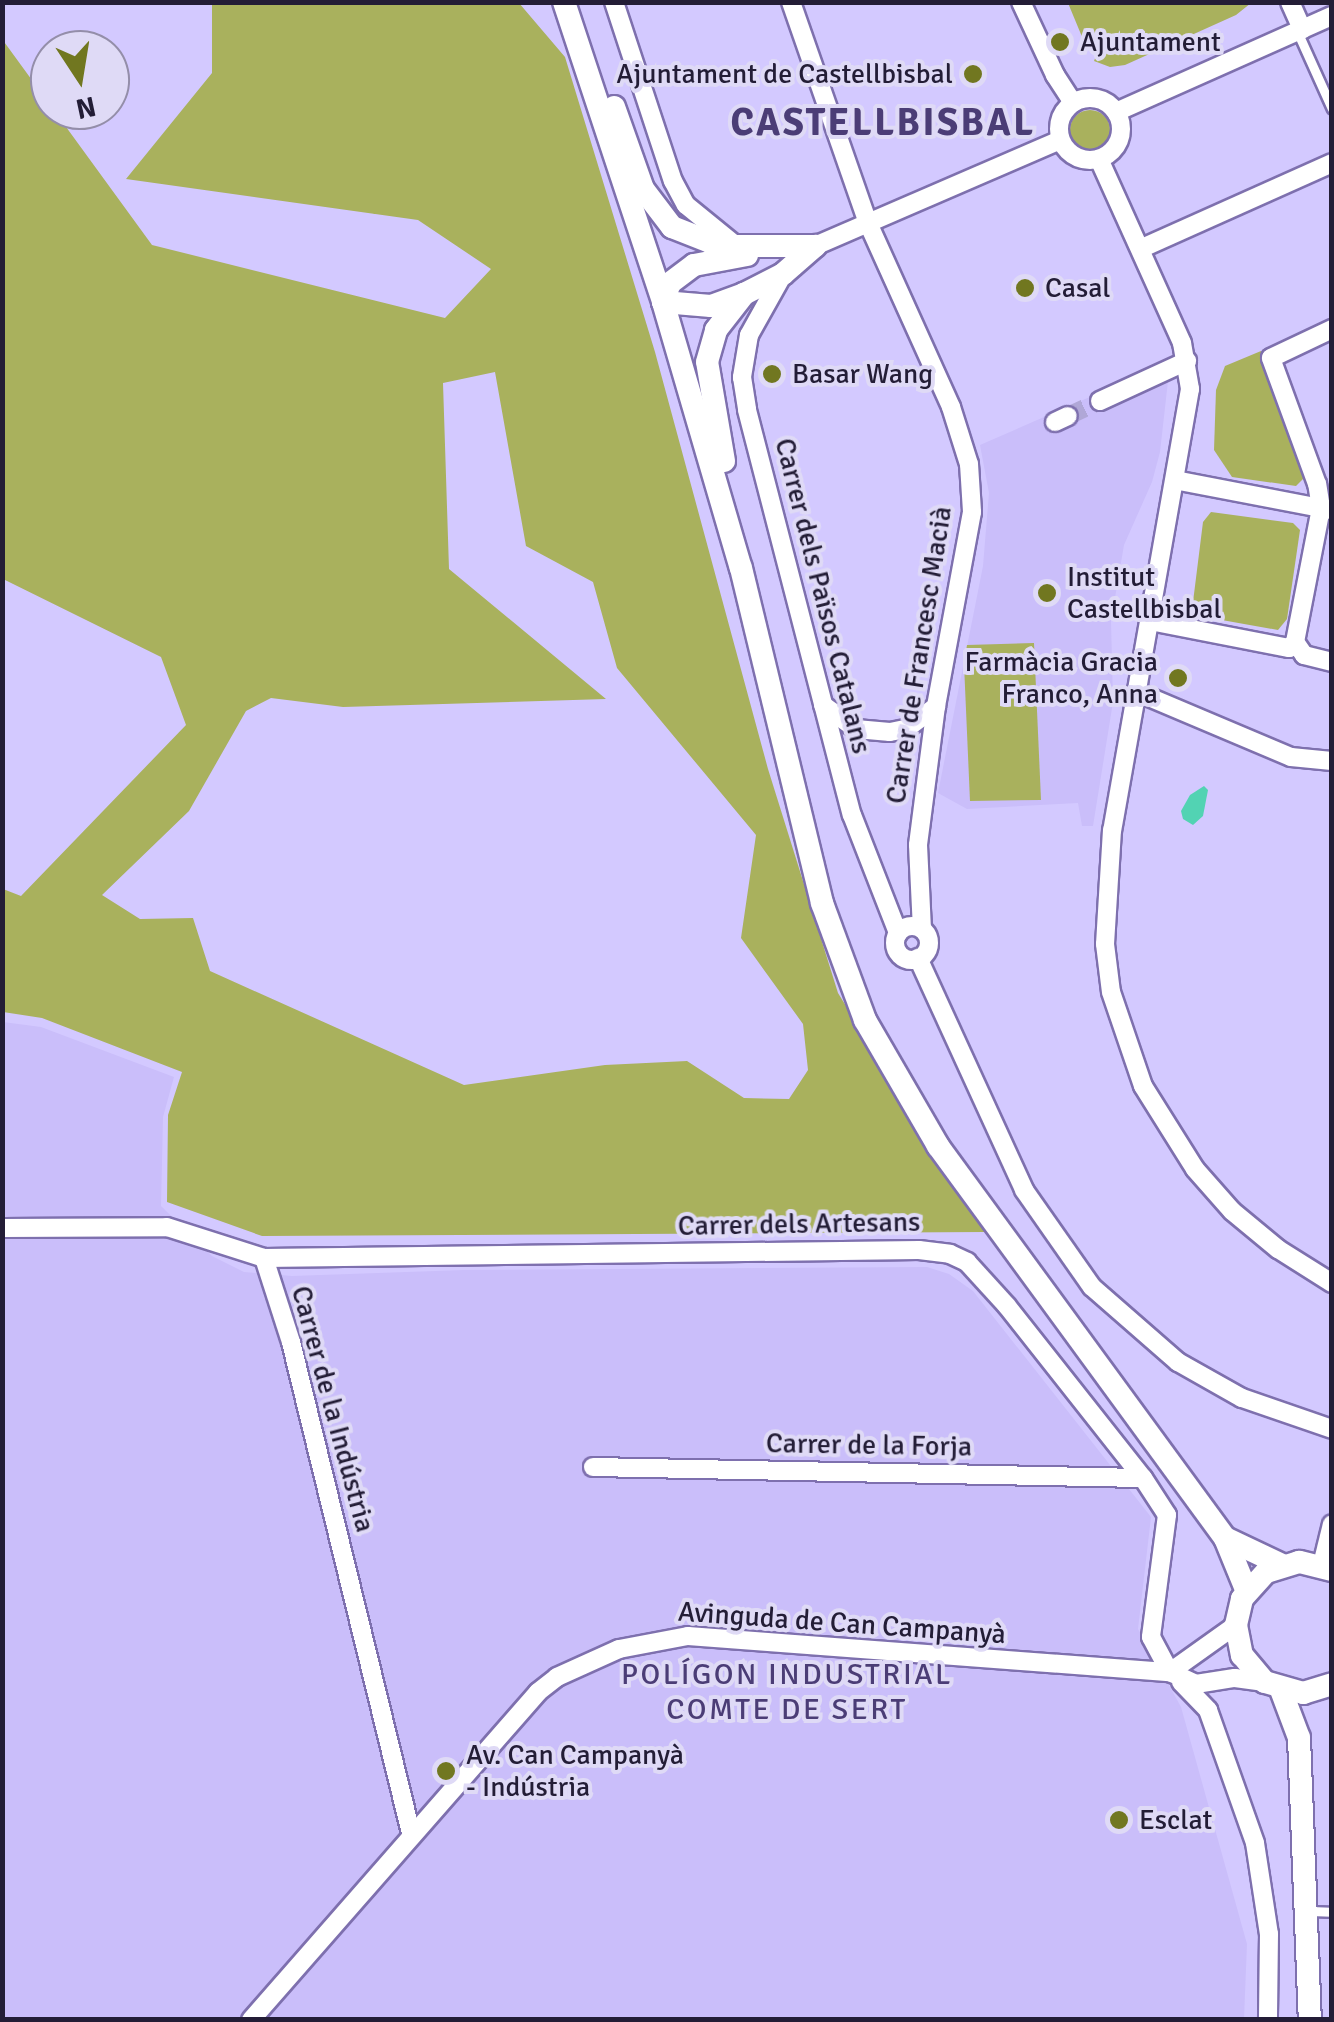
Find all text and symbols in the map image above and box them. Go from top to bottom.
place label: Ajuntament [1080,25,1221,59]
north arrow [30,30,130,130]
marker: Ajuntament [1049,31,1071,53]
place label: Ajuntament de Castellbisbal [616,57,953,91]
marker: Ajuntament de Castellbisbal [962,63,984,85]
text: N [73,89,99,126]
district label: CASTELLBISBAL [730,100,1036,146]
place label: Casal [1045,271,1111,305]
marker: Casal [1014,277,1036,299]
place label: Basar Wang [792,357,933,391]
marker: Basar Wang [761,363,783,385]
street label: Carrer dels Països Catalans [768,435,878,757]
street label: Carrer de Francesc Macià [879,504,959,806]
place label: Institut Castellbisbal [1067,560,1222,626]
marker: Institut Castellbisbal [1036,582,1058,604]
place label: Farmàcia Gracia Franco, Anna [965,645,1158,711]
marker: Farmàcia Gracia Franco, Anna [1167,667,1189,689]
street label: Carrer dels Artesans [677,1205,921,1243]
street label: Carrer de la Indústria [284,1282,382,1536]
street label: Carrer de la Forja [766,1426,972,1464]
street label: Avinguda de Can Campanyà [677,1595,1007,1651]
district label: POLÍGON INDUSTRIAL COMTE DE SERT [621,1657,953,1728]
place label: Av. Can Campanyà - Indústria [466,1738,684,1804]
marker: Av. Can Campanyà - Indústria [435,1760,457,1782]
place label: Esclat [1139,1803,1212,1837]
marker: Esclat [1108,1809,1130,1831]

